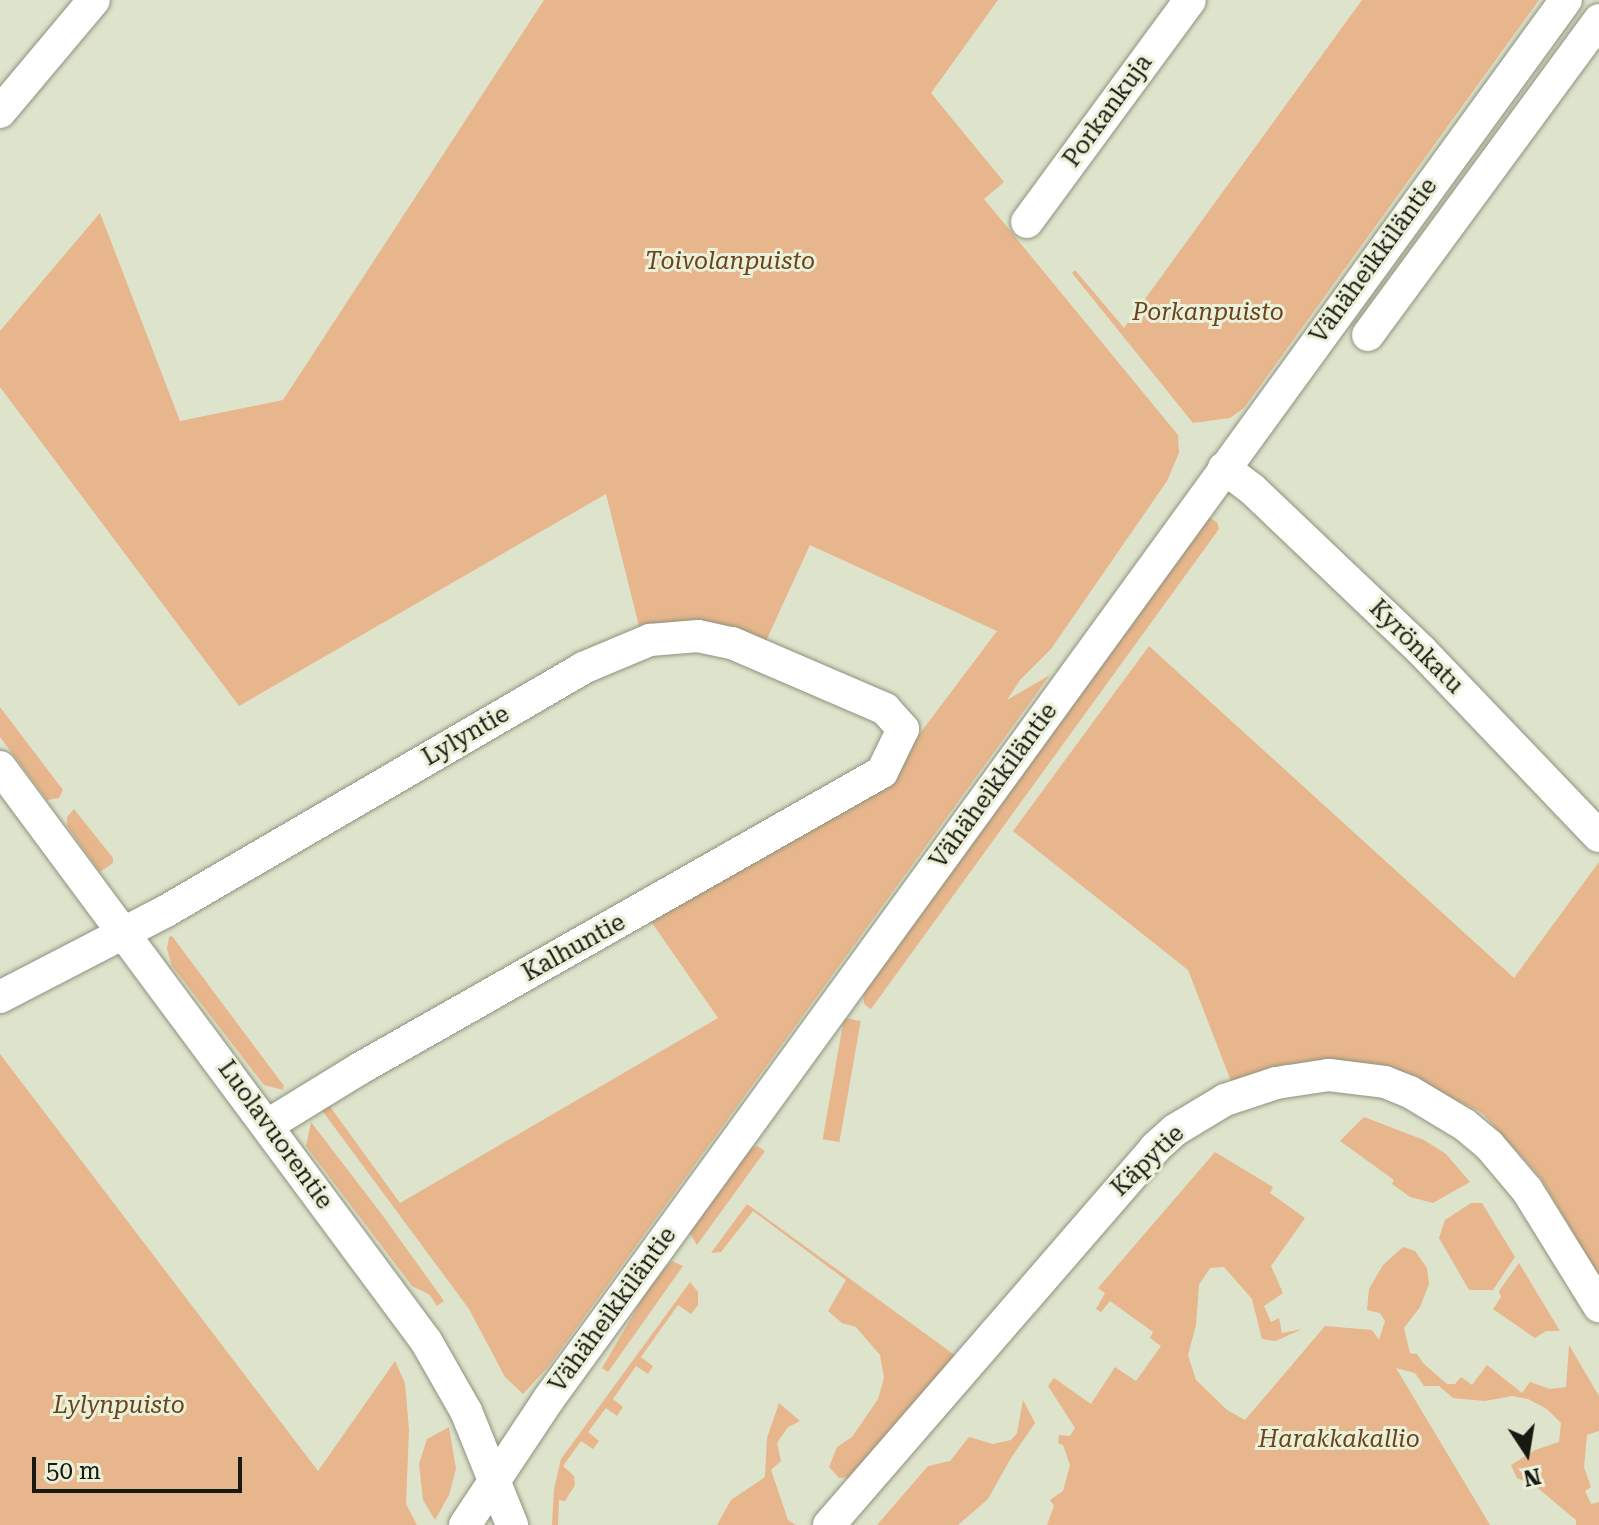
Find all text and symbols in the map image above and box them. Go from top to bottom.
street label: Porkankuja [1058,49,1158,173]
street label: Vähäheikkiläntie [1304,173,1444,349]
park label: Toivolanpuisto [645,248,815,276]
park label: Porkanpuisto [1132,299,1284,327]
street label: Kyrönkatu [1363,594,1469,700]
street label: Vähäheikkiläntie [924,698,1064,874]
street label: Lylyntie [417,700,515,772]
street label: Kalhuntie [518,908,630,988]
street label: Luolavuorentie [212,1055,338,1215]
street label: Käpytie [1106,1119,1190,1203]
street label: Vähäheikkiläntie [543,1222,683,1398]
park label: Lylynpuisto [53,1392,185,1420]
north arrow [1487,1413,1567,1493]
park label: Harakkakallio [1258,1426,1420,1454]
scale bar [36,1441,246,1491]
text: 50 m [46,1457,101,1485]
text: N [1521,1463,1543,1491]

